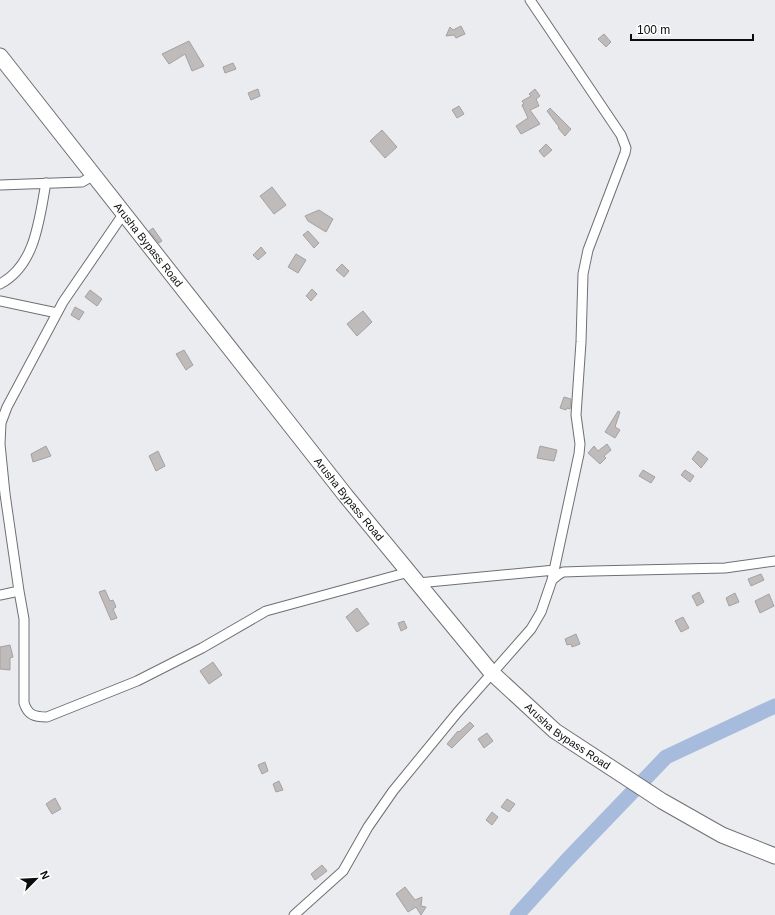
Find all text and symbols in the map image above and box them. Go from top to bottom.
scale bar [631,16,753,42]
text: 100 m [637,23,670,37]
street label: Arusha Bypass Road [112,200,185,289]
street label: Arusha Bypass Road [312,455,386,543]
street label: Arusha Bypass Road [523,700,613,772]
north arrow [16,859,56,899]
text: N [38,869,52,881]

